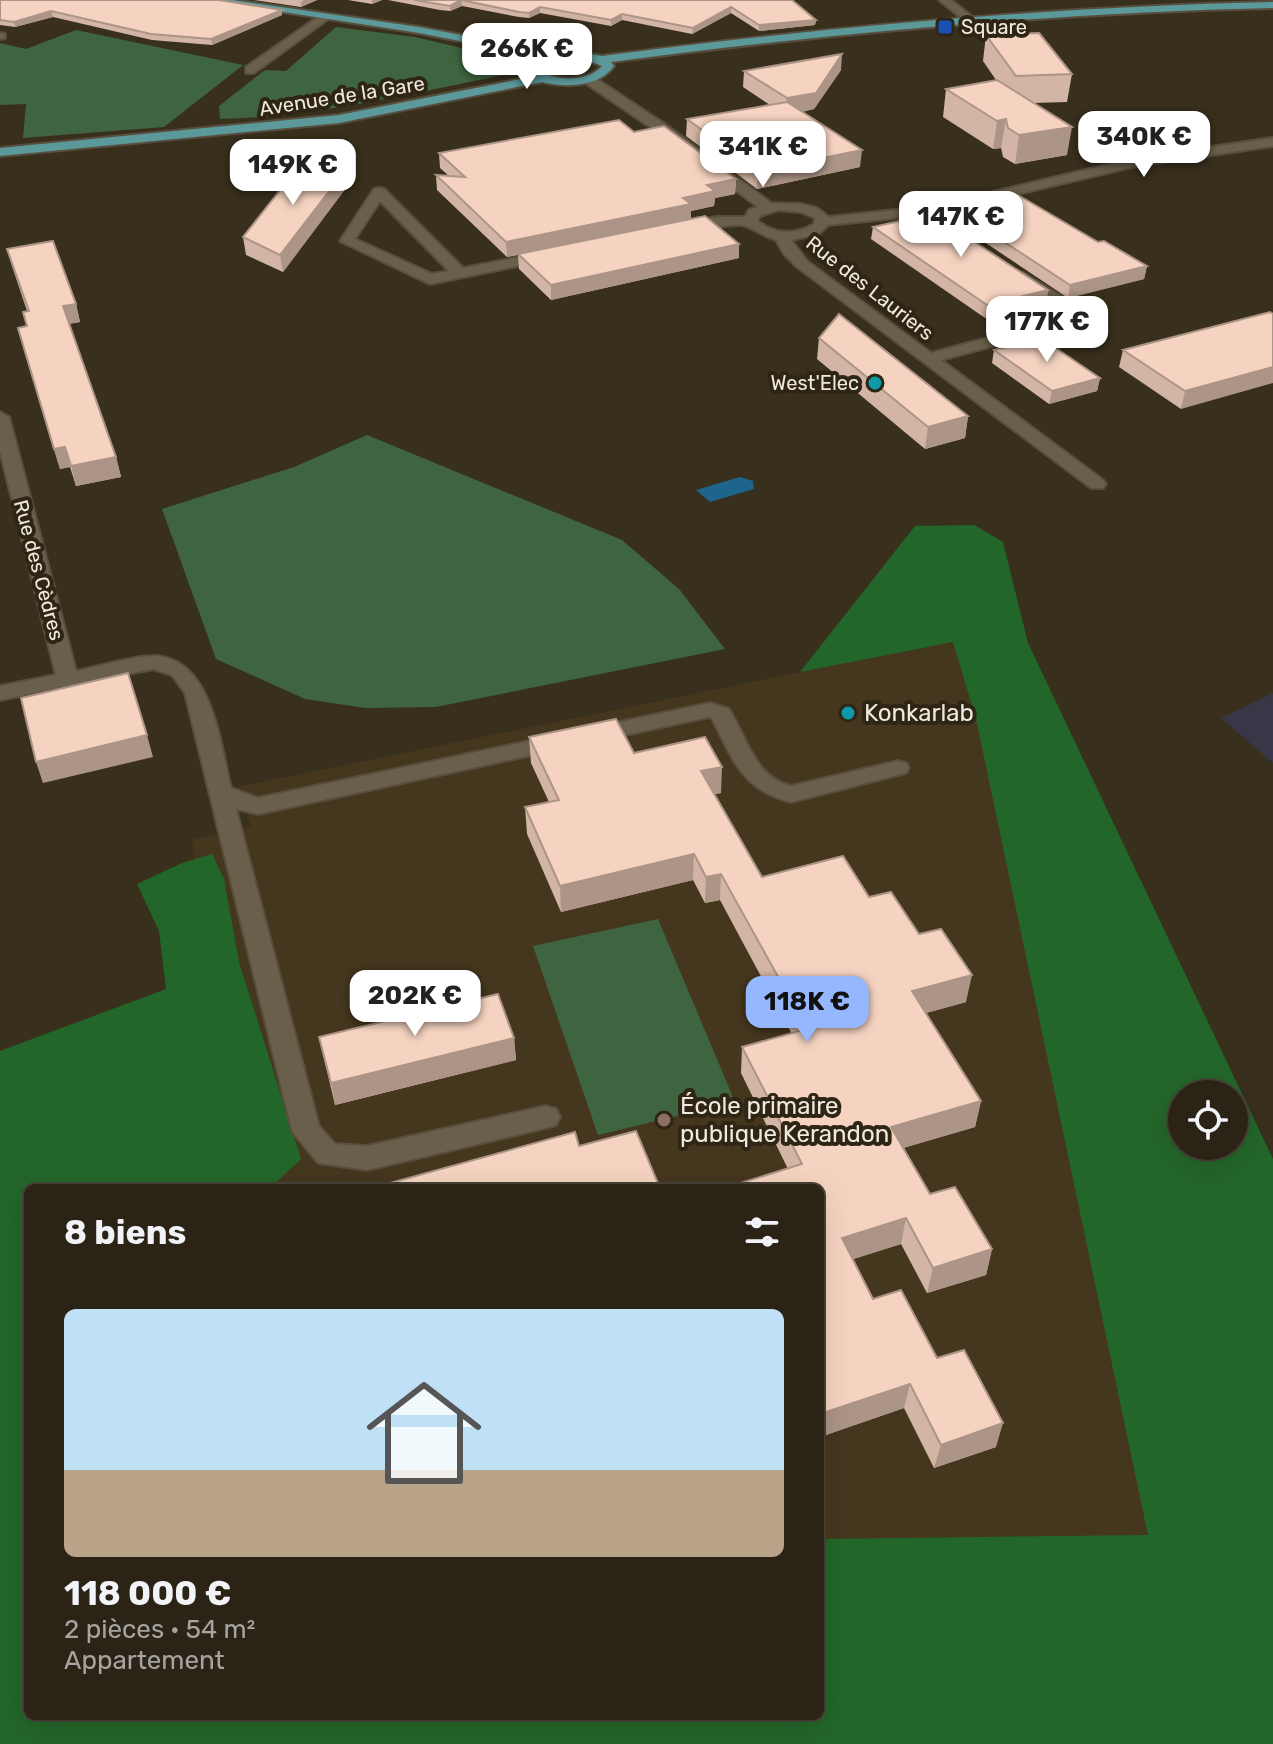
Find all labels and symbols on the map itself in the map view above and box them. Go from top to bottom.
place label: Square [961,15,1027,39]
marker: Square [936,18,954,36]
pin: 266K € [462,23,592,91]
street label: Avenue de la Gare [258,71,426,121]
pin: 340K € [1079,111,1209,179]
pin: 341K € [698,121,828,189]
pin: 149K € [228,139,358,207]
pin: 147K € [896,191,1026,259]
street label: Rue des Lauriers [801,231,939,345]
pin: 177K € [982,296,1112,364]
place label: West'Elec [771,371,859,395]
marker: West'Elec [866,374,884,392]
street label: Rue des Cèdres [9,497,69,643]
place label: Konkarlab [864,699,974,727]
marker: Konkarlab [839,704,857,722]
pin: 202K € [350,970,480,1038]
pin: 118K € [742,976,872,1044]
place label: École primaire publique Kerandon [680,1092,889,1148]
marker: École primaire publique Kerandon [655,1111,673,1129]

